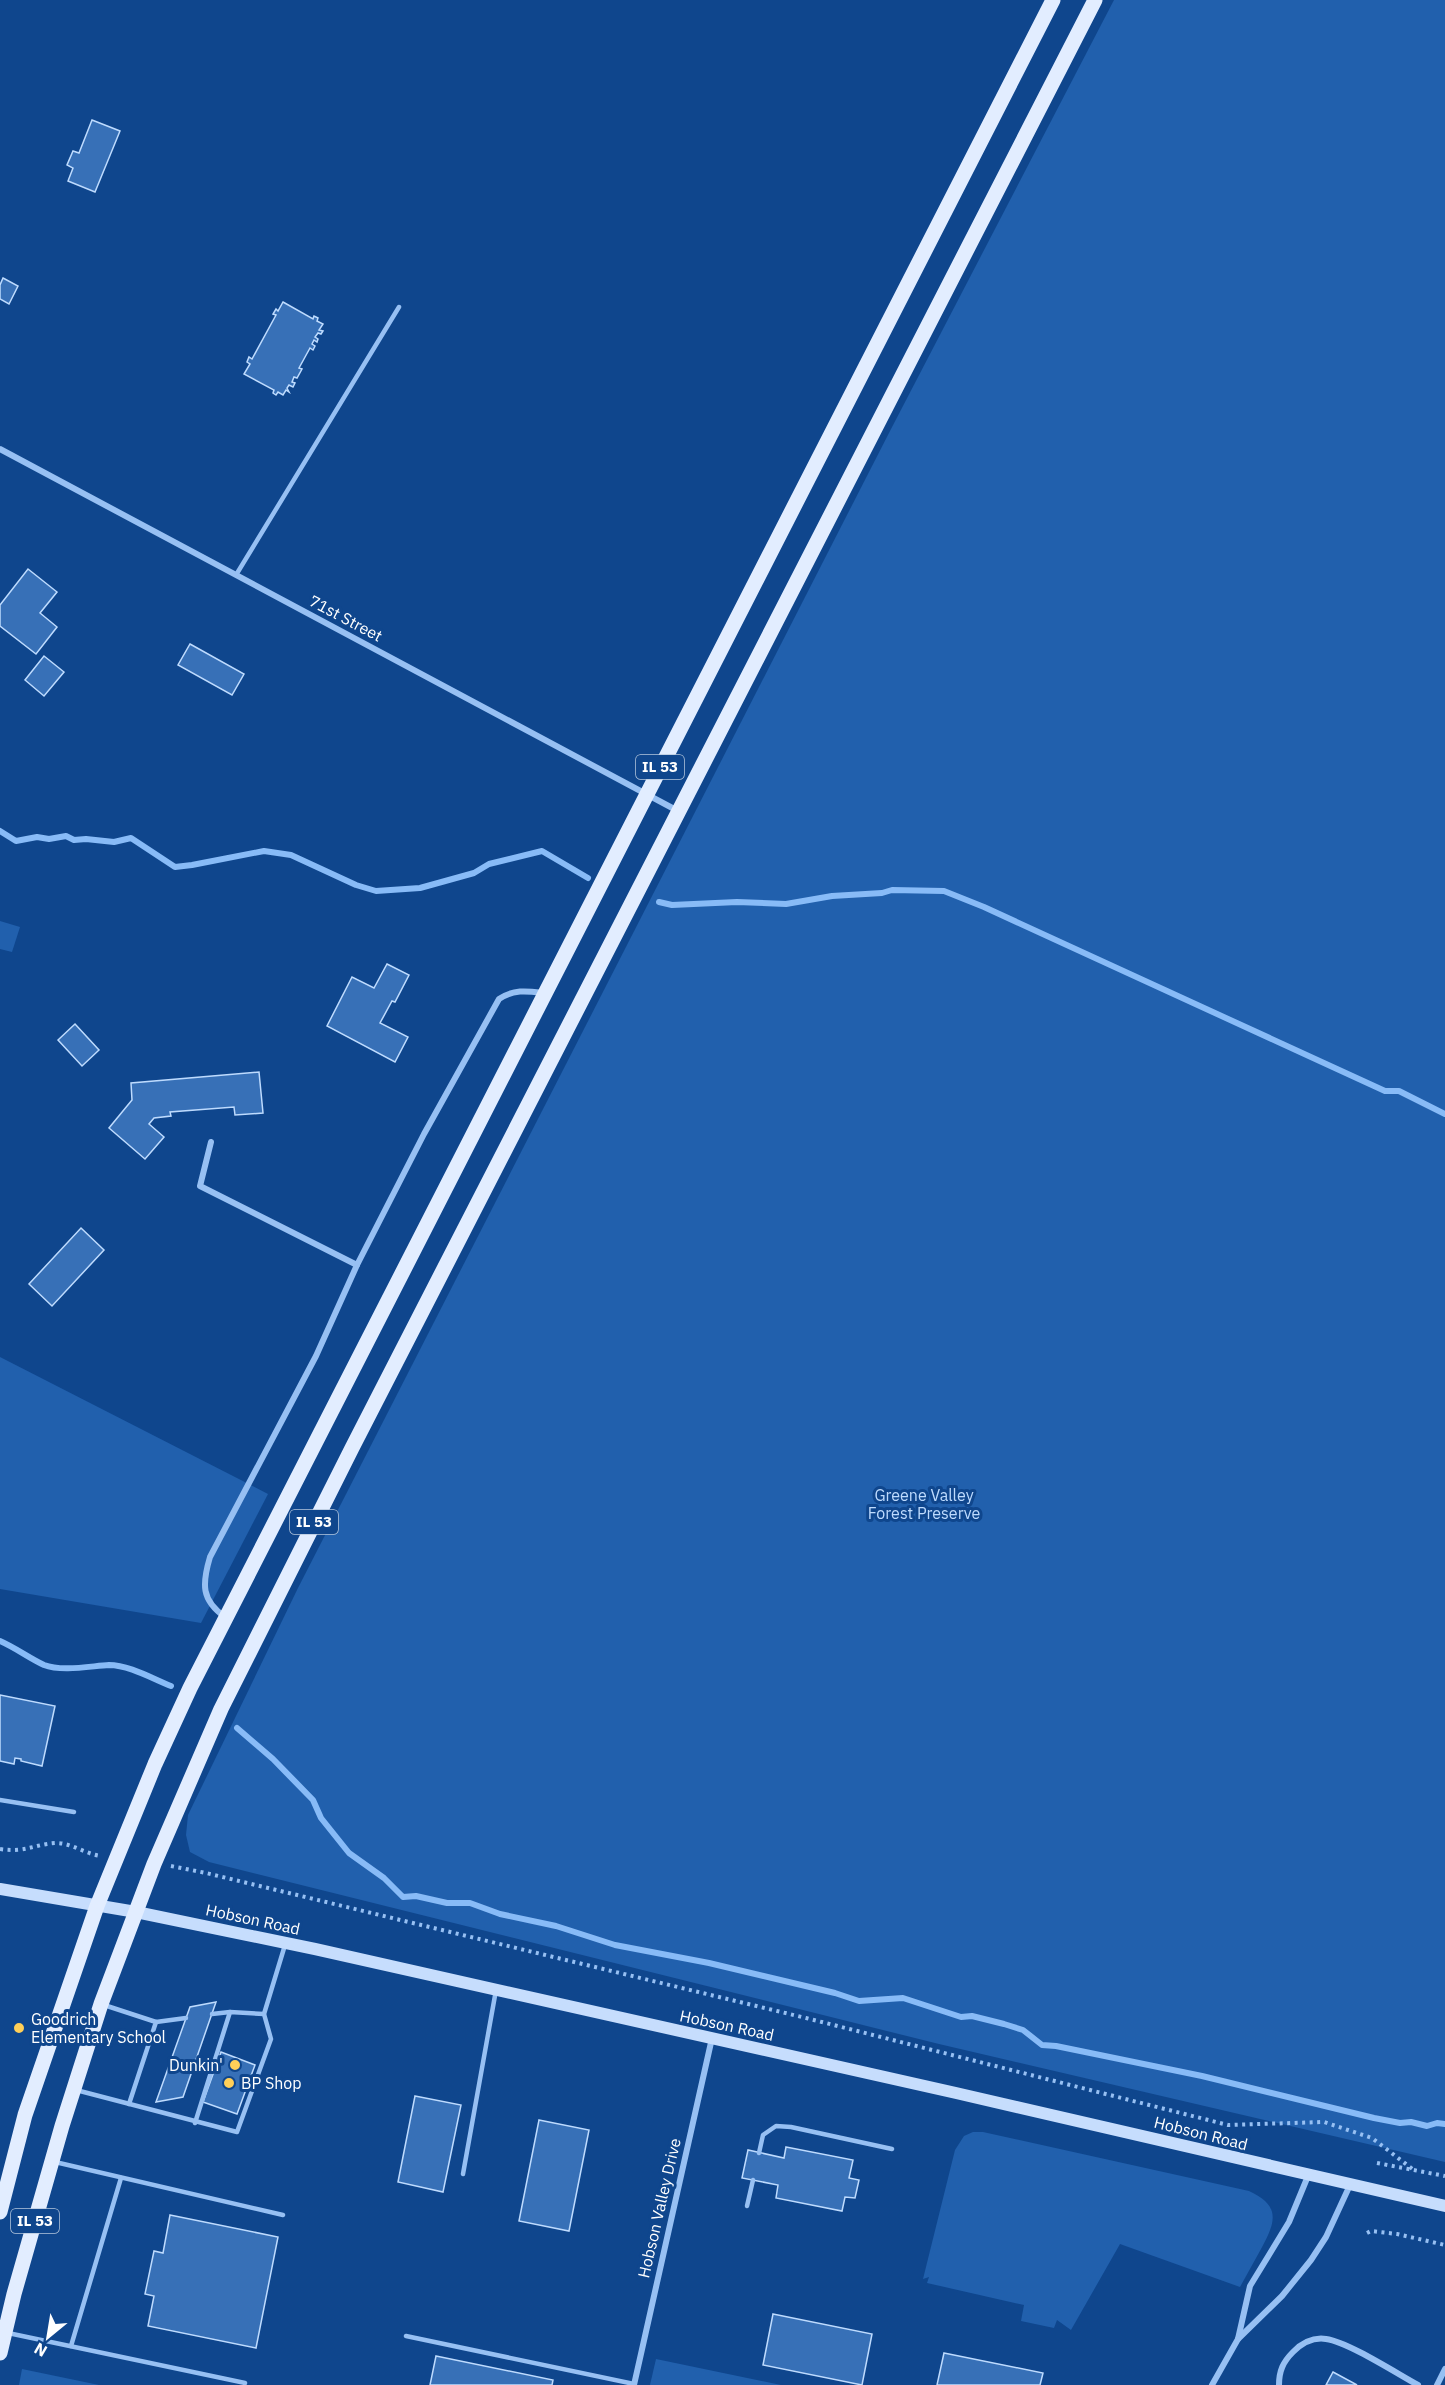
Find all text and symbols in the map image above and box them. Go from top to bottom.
street label: 71st Street [306,590,386,646]
road number: IL 53 [636,755,684,779]
park label: Greene Valley Forest Preserve [868,1485,980,1523]
road number: IL 53 [290,1510,338,1534]
street label: Hobson Road [204,1899,302,1939]
street label: Hobson Road [678,2005,776,2045]
place label: Goodrich Elementary School [31,2009,166,2047]
marker: Goodrich Elementary School [12,2021,26,2035]
place label: Dunkin' [169,2055,223,2075]
marker: Dunkin' [228,2058,242,2072]
place label: BP Shop [241,2073,302,2093]
marker: BP Shop [222,2076,236,2090]
street label: Hobson Road [1152,2112,1250,2154]
street label: Hobson Valley Drive [633,2136,685,2280]
road number: IL 53 [11,2209,59,2233]
north arrow [18,2307,78,2367]
text: N [30,2338,51,2362]

